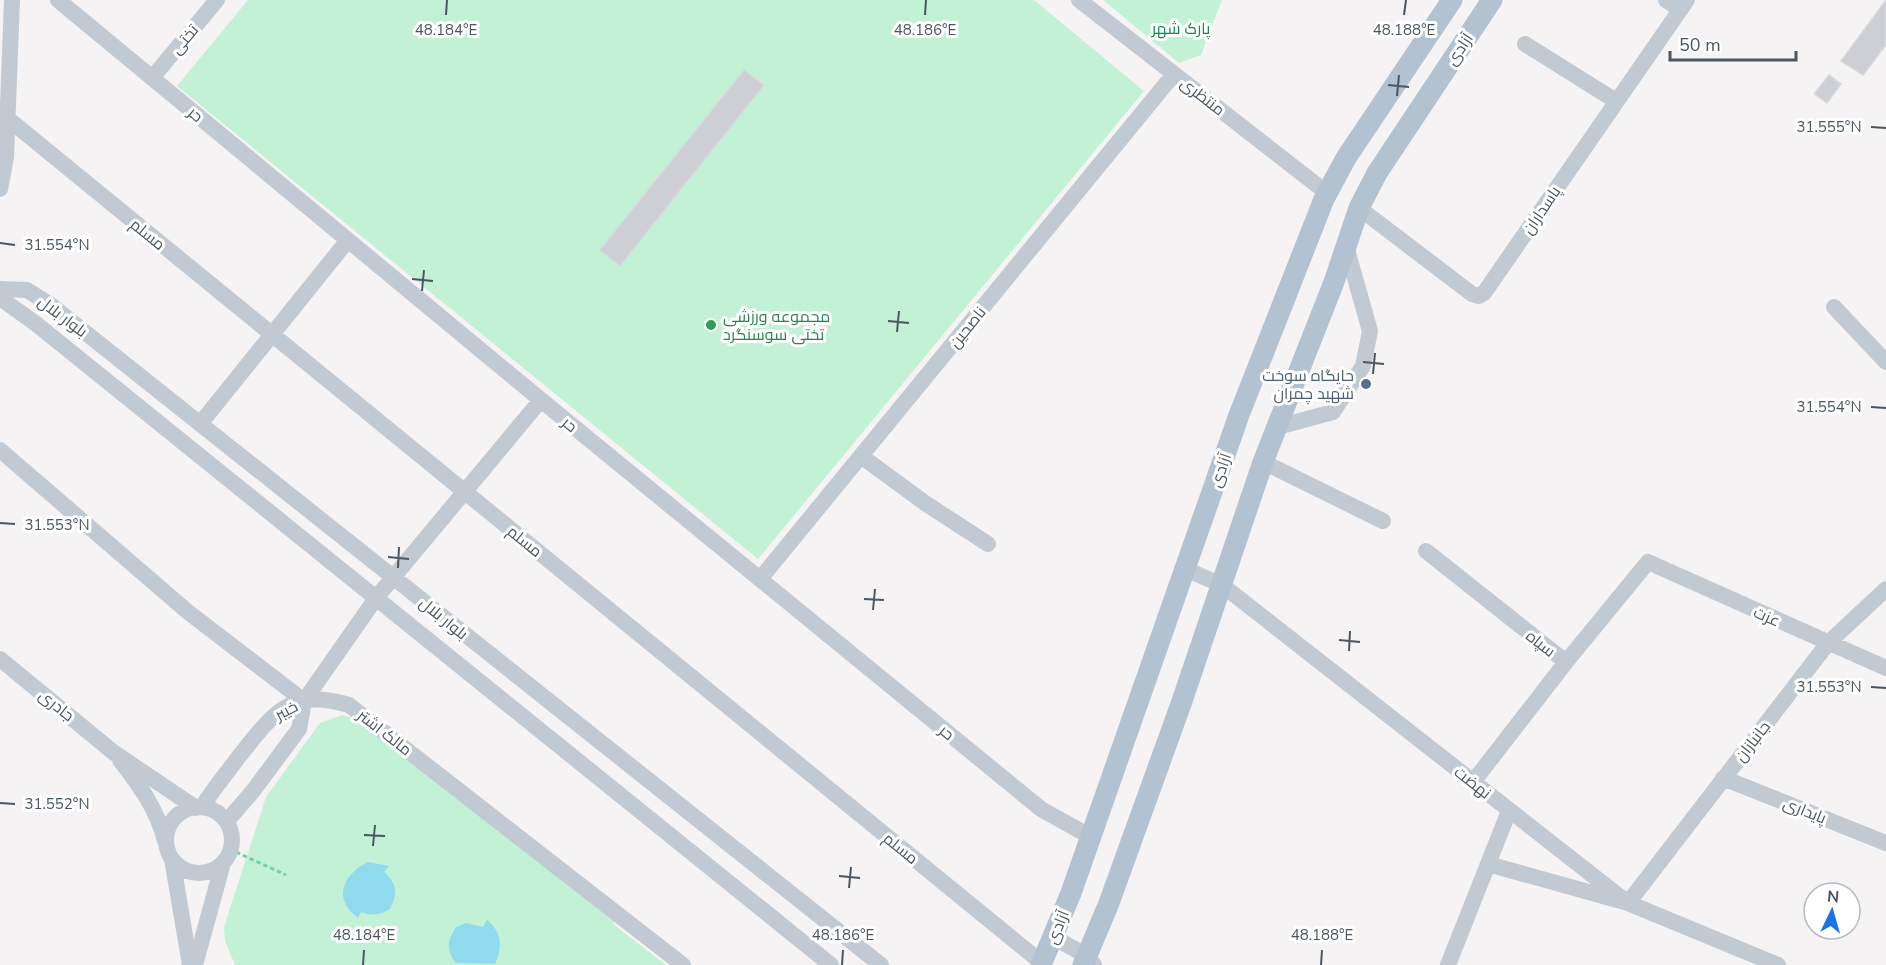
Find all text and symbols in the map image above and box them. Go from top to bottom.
park label: پارک شهر [1151,18,1211,40]
street label: تختی [166,19,204,59]
text: 48.184°E [415,20,477,40]
text: 48.186°E [894,20,956,40]
text: 48.188°E [1373,20,1435,40]
scale bar [1670,24,1796,62]
street label: آزادی [1441,28,1479,70]
text: 50 m [1679,33,1721,57]
street label: منتظری [1176,72,1229,121]
street label: حر [182,101,208,128]
text: 31.555°N [1796,117,1862,137]
street label: پاسداران [1518,181,1567,239]
street label: مسلم [125,214,170,256]
text: 31.554°N [24,235,90,255]
street label: بلوار بلال [33,291,92,343]
street label: ناصحین [944,302,991,353]
place label: مجموعه ورزشی تختی سوسنگرد [723,306,830,346]
marker: مجموعه ورزشی تختی سوسنگرد [704,318,718,332]
place label: جایگاه سوخت شهید چمران [1262,365,1354,405]
marker: جایگاه سوخت شهید چمران [1359,377,1373,391]
text: 31.554°N [1796,397,1862,417]
street label: حر [556,411,582,438]
street label: آزادی [1205,450,1237,490]
text: 31.553°N [24,515,90,535]
street label: مسلم [502,521,547,563]
street label: بلوار بلال [414,592,472,645]
street label: عزت [1750,601,1783,632]
street label: سپاه [1521,625,1560,662]
text: 31.553°N [1796,677,1862,697]
street label: جادری [34,685,79,727]
street label: خیبر [270,696,302,726]
street label: مالک اشتر [352,704,416,761]
street label: جانبازان [1730,717,1776,767]
street label: حر [933,719,959,746]
street label: نهضت [1449,761,1496,804]
street label: پایداری [1780,792,1830,830]
text: 31.552°N [24,794,90,814]
street label: مسلم [878,828,923,870]
north arrow [1802,881,1862,941]
text: N [1826,886,1840,909]
street label: آزادی [1041,906,1075,948]
text: 48.184°E [333,925,395,945]
text: 48.186°E [812,925,874,945]
text: 48.188°E [1291,925,1353,945]

